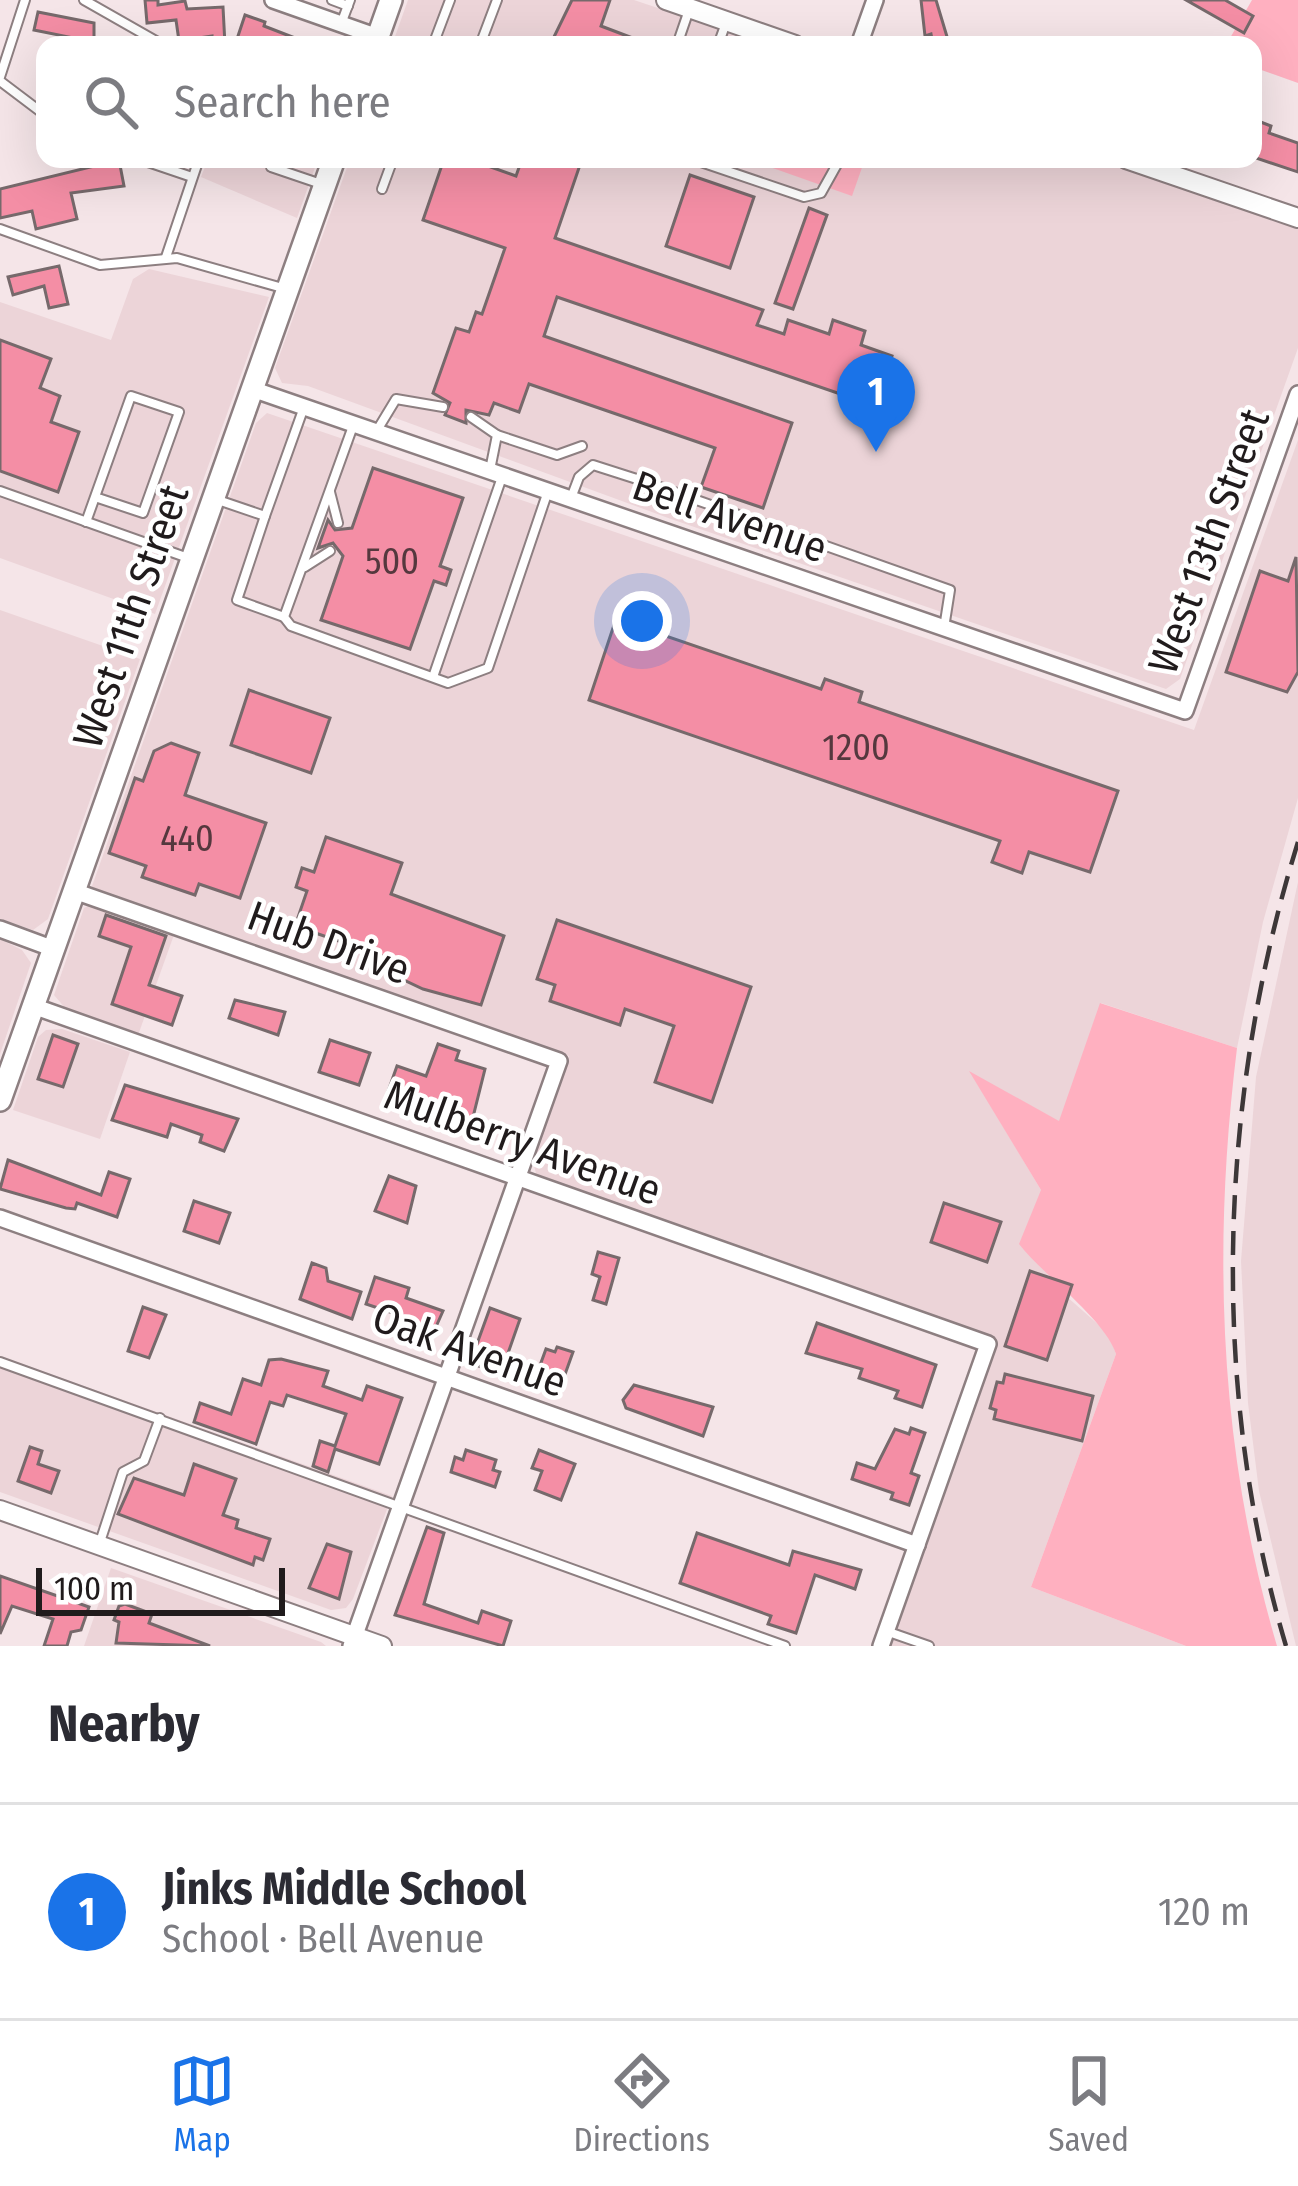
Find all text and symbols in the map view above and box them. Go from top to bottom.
search box [36,36,1262,168]
icon: search [78,69,144,135]
text: Search here [174,75,391,129]
pin: 1 [837,353,915,452]
street label: West 13th Street [1138,402,1280,680]
street label: Bell Avenue [626,460,833,573]
street label: West 11th Street [63,478,199,754]
house number: 500 [365,540,419,584]
your location [612,591,672,651]
house number: 1200 [822,726,890,770]
house number: 440 [160,817,214,861]
street label: Hub Drive [241,891,416,995]
street label: Mulberry Avenue [378,1070,668,1216]
street label: Oak Avenue [366,1292,573,1408]
scale bar [36,1562,285,1615]
text: 100 m [54,1569,134,1609]
text: Nearby [48,1693,200,1755]
text: Jinks Middle School [162,1862,526,1916]
text: 1 [79,1889,95,1935]
text: 120 m [1158,1889,1250,1935]
text: School · Bell Avenue [162,1916,484,1962]
tab: Map [169,2048,235,2160]
tab: Directions [573,2048,710,2160]
tab: Saved [1048,2048,1129,2160]

